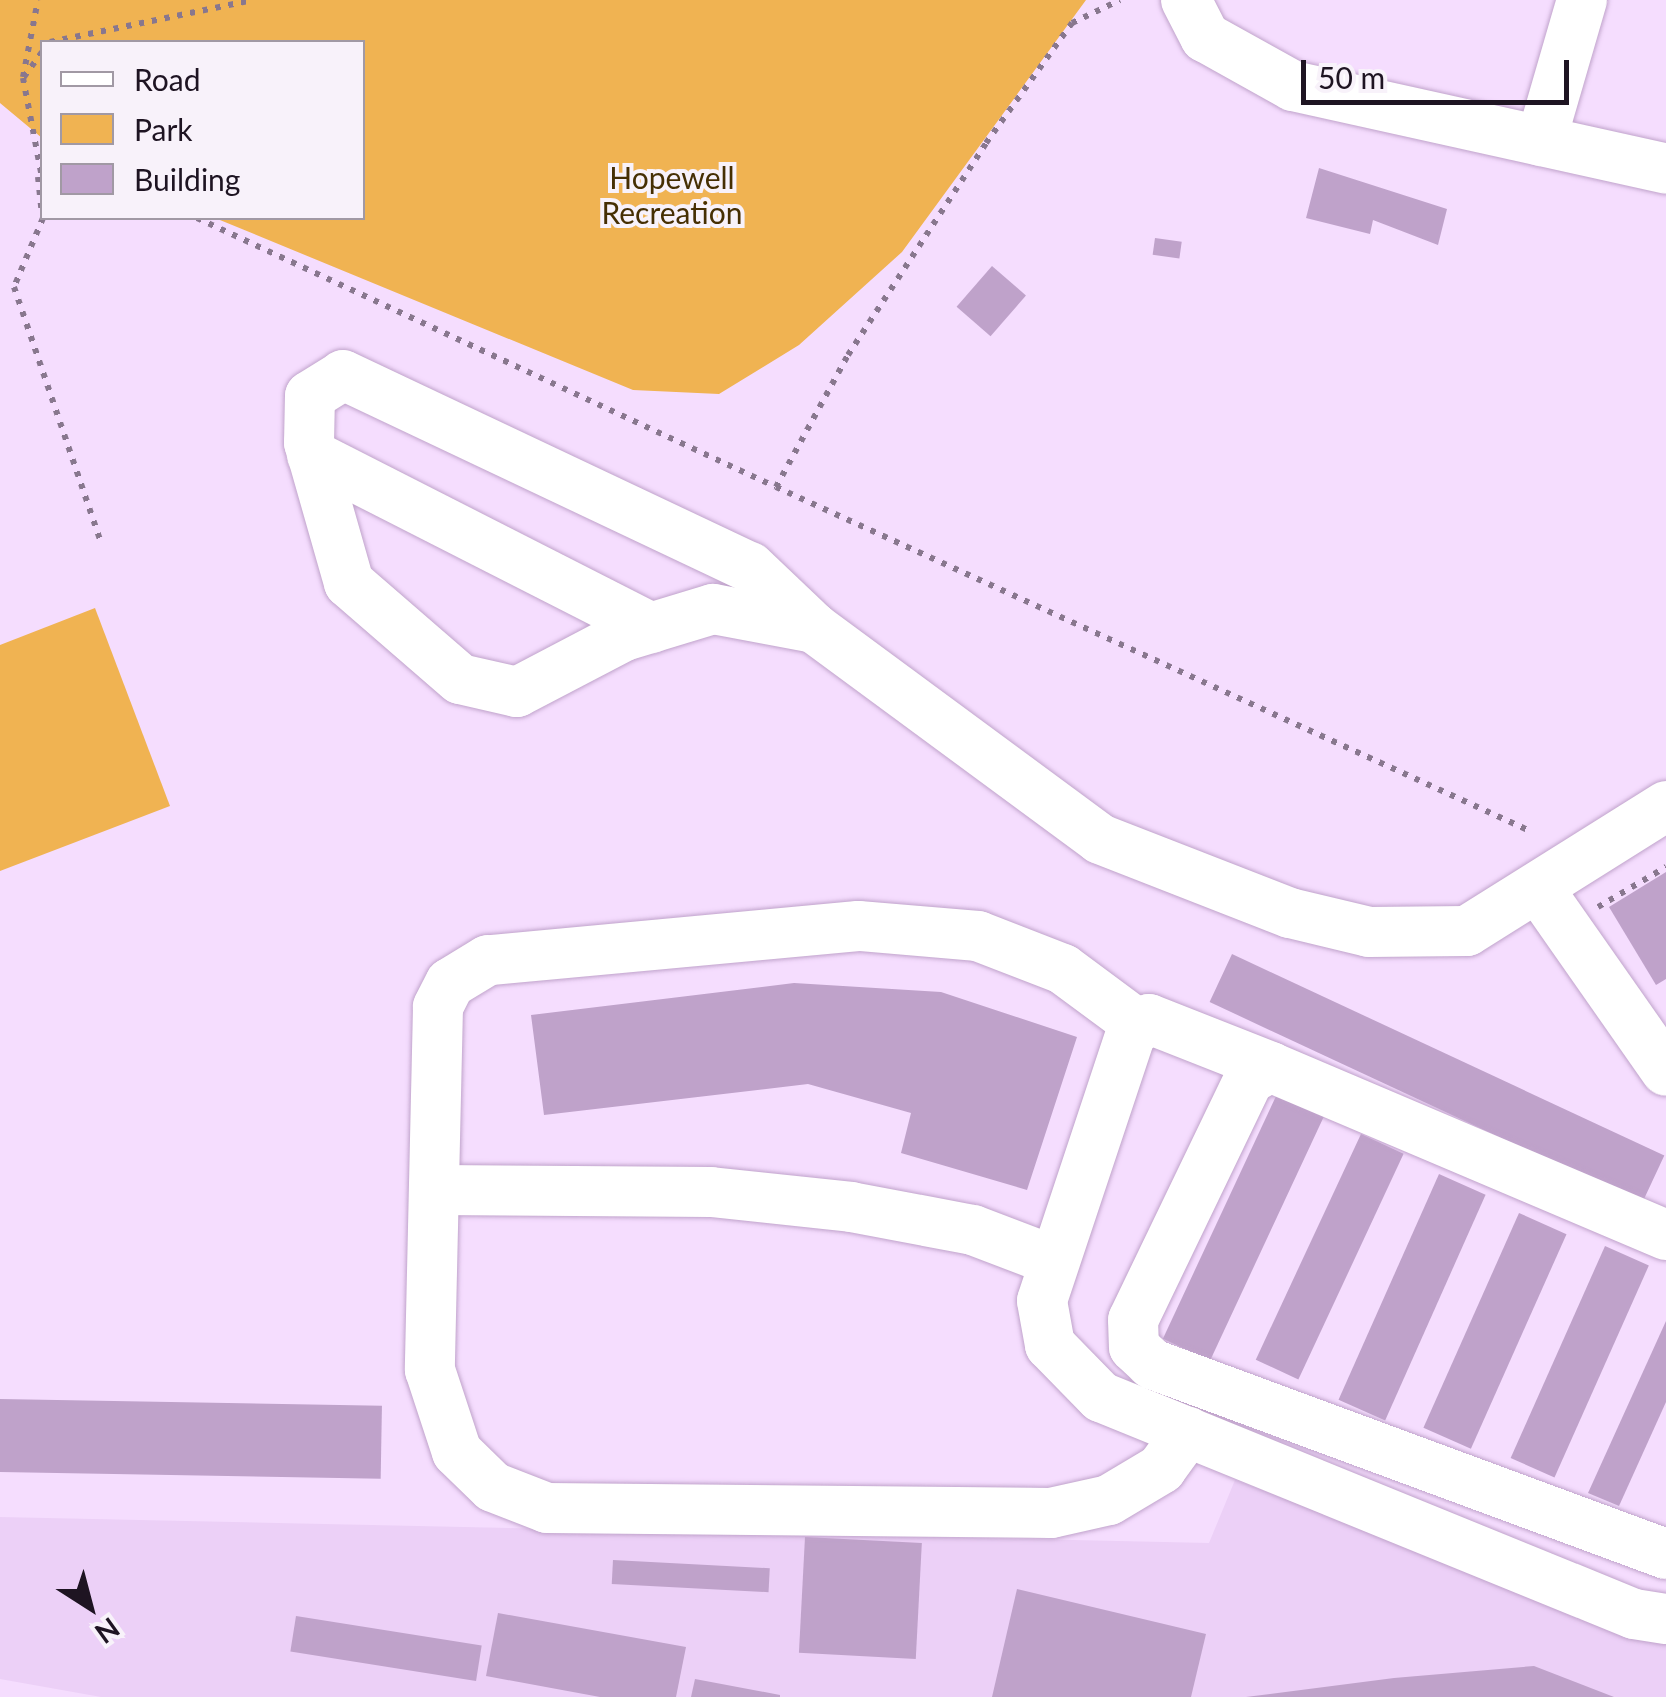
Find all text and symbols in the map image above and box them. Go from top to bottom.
legend [40,40,365,220]
scale bar [1306,40,1574,102]
text: 50 m [1318,59,1385,95]
text: Road [134,61,201,97]
text: Park [134,111,193,147]
park label: Hopewell Recreation [601,159,743,230]
text: Building [134,161,240,197]
north arrow [40,1557,140,1657]
text: N [89,1611,126,1651]

